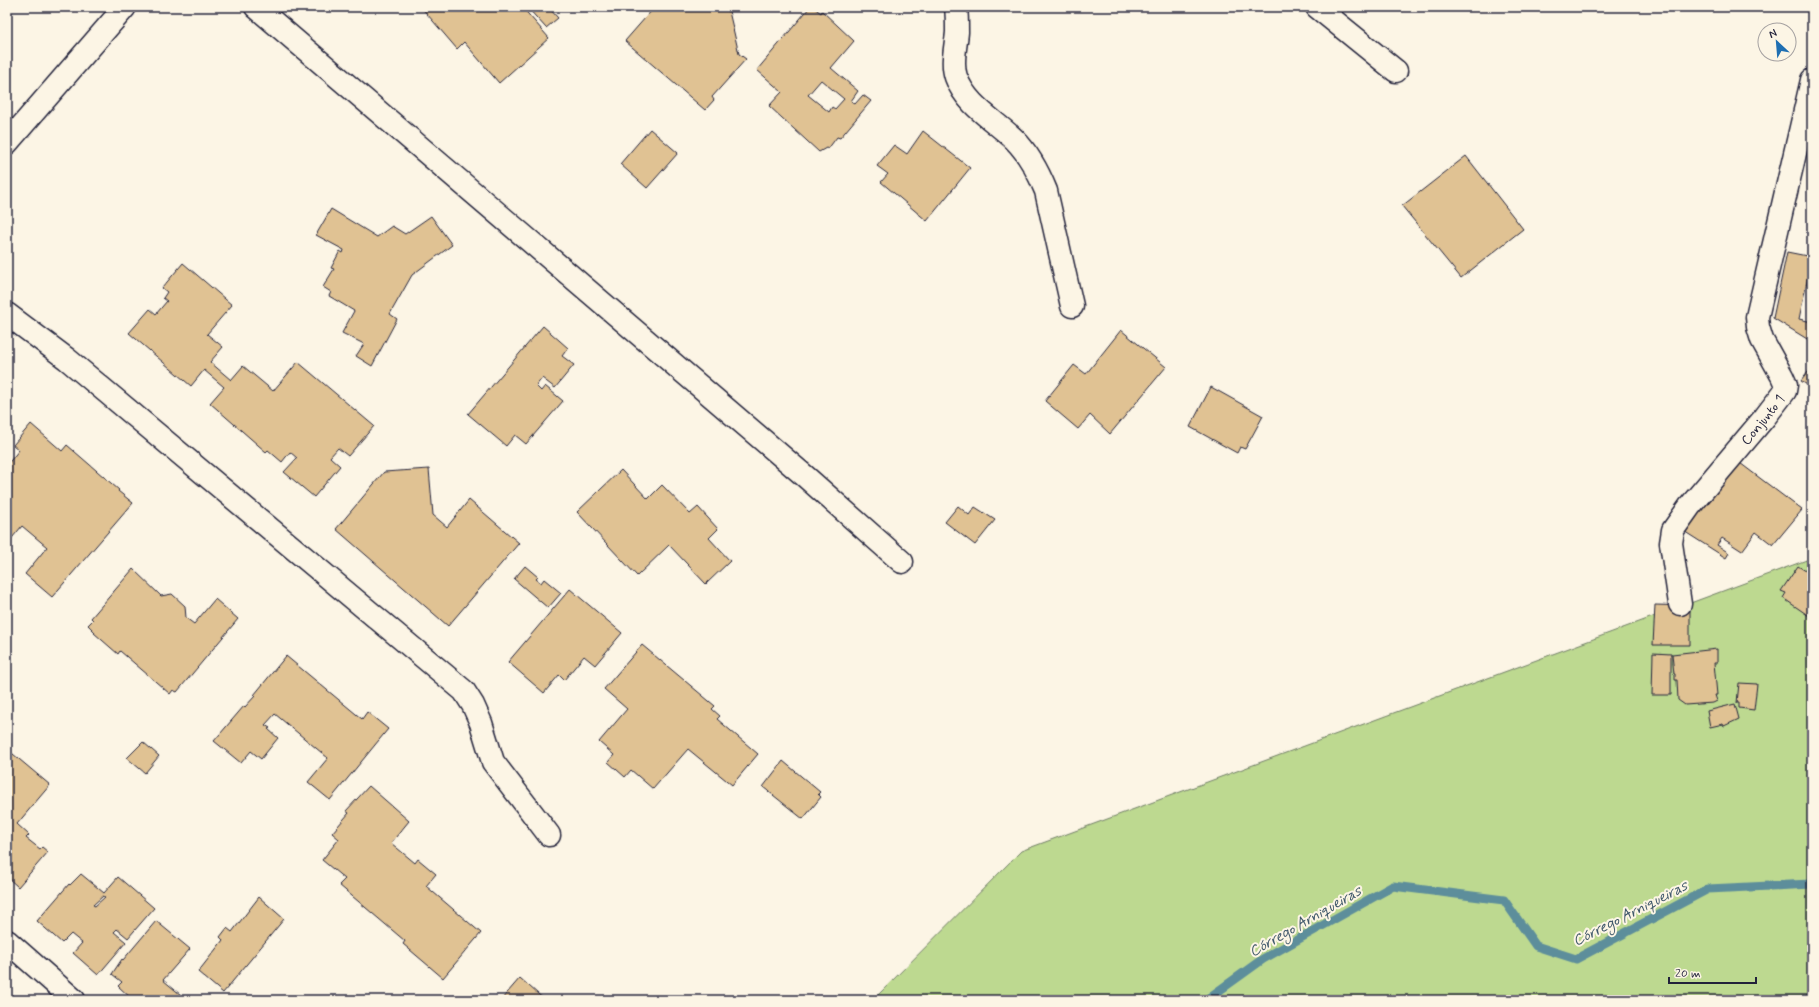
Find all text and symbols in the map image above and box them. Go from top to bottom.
north arrow [1757,22,1797,62]
text: N [1767,26,1779,42]
street label: Conjunto 1 [1737,391,1789,449]
water label: Córrego Arniqueiras [1570,876,1693,952]
water label: Córrego Arniqueiras [1246,881,1367,963]
scale bar [1669,959,1756,985]
text: 20 m [1675,966,1701,982]

